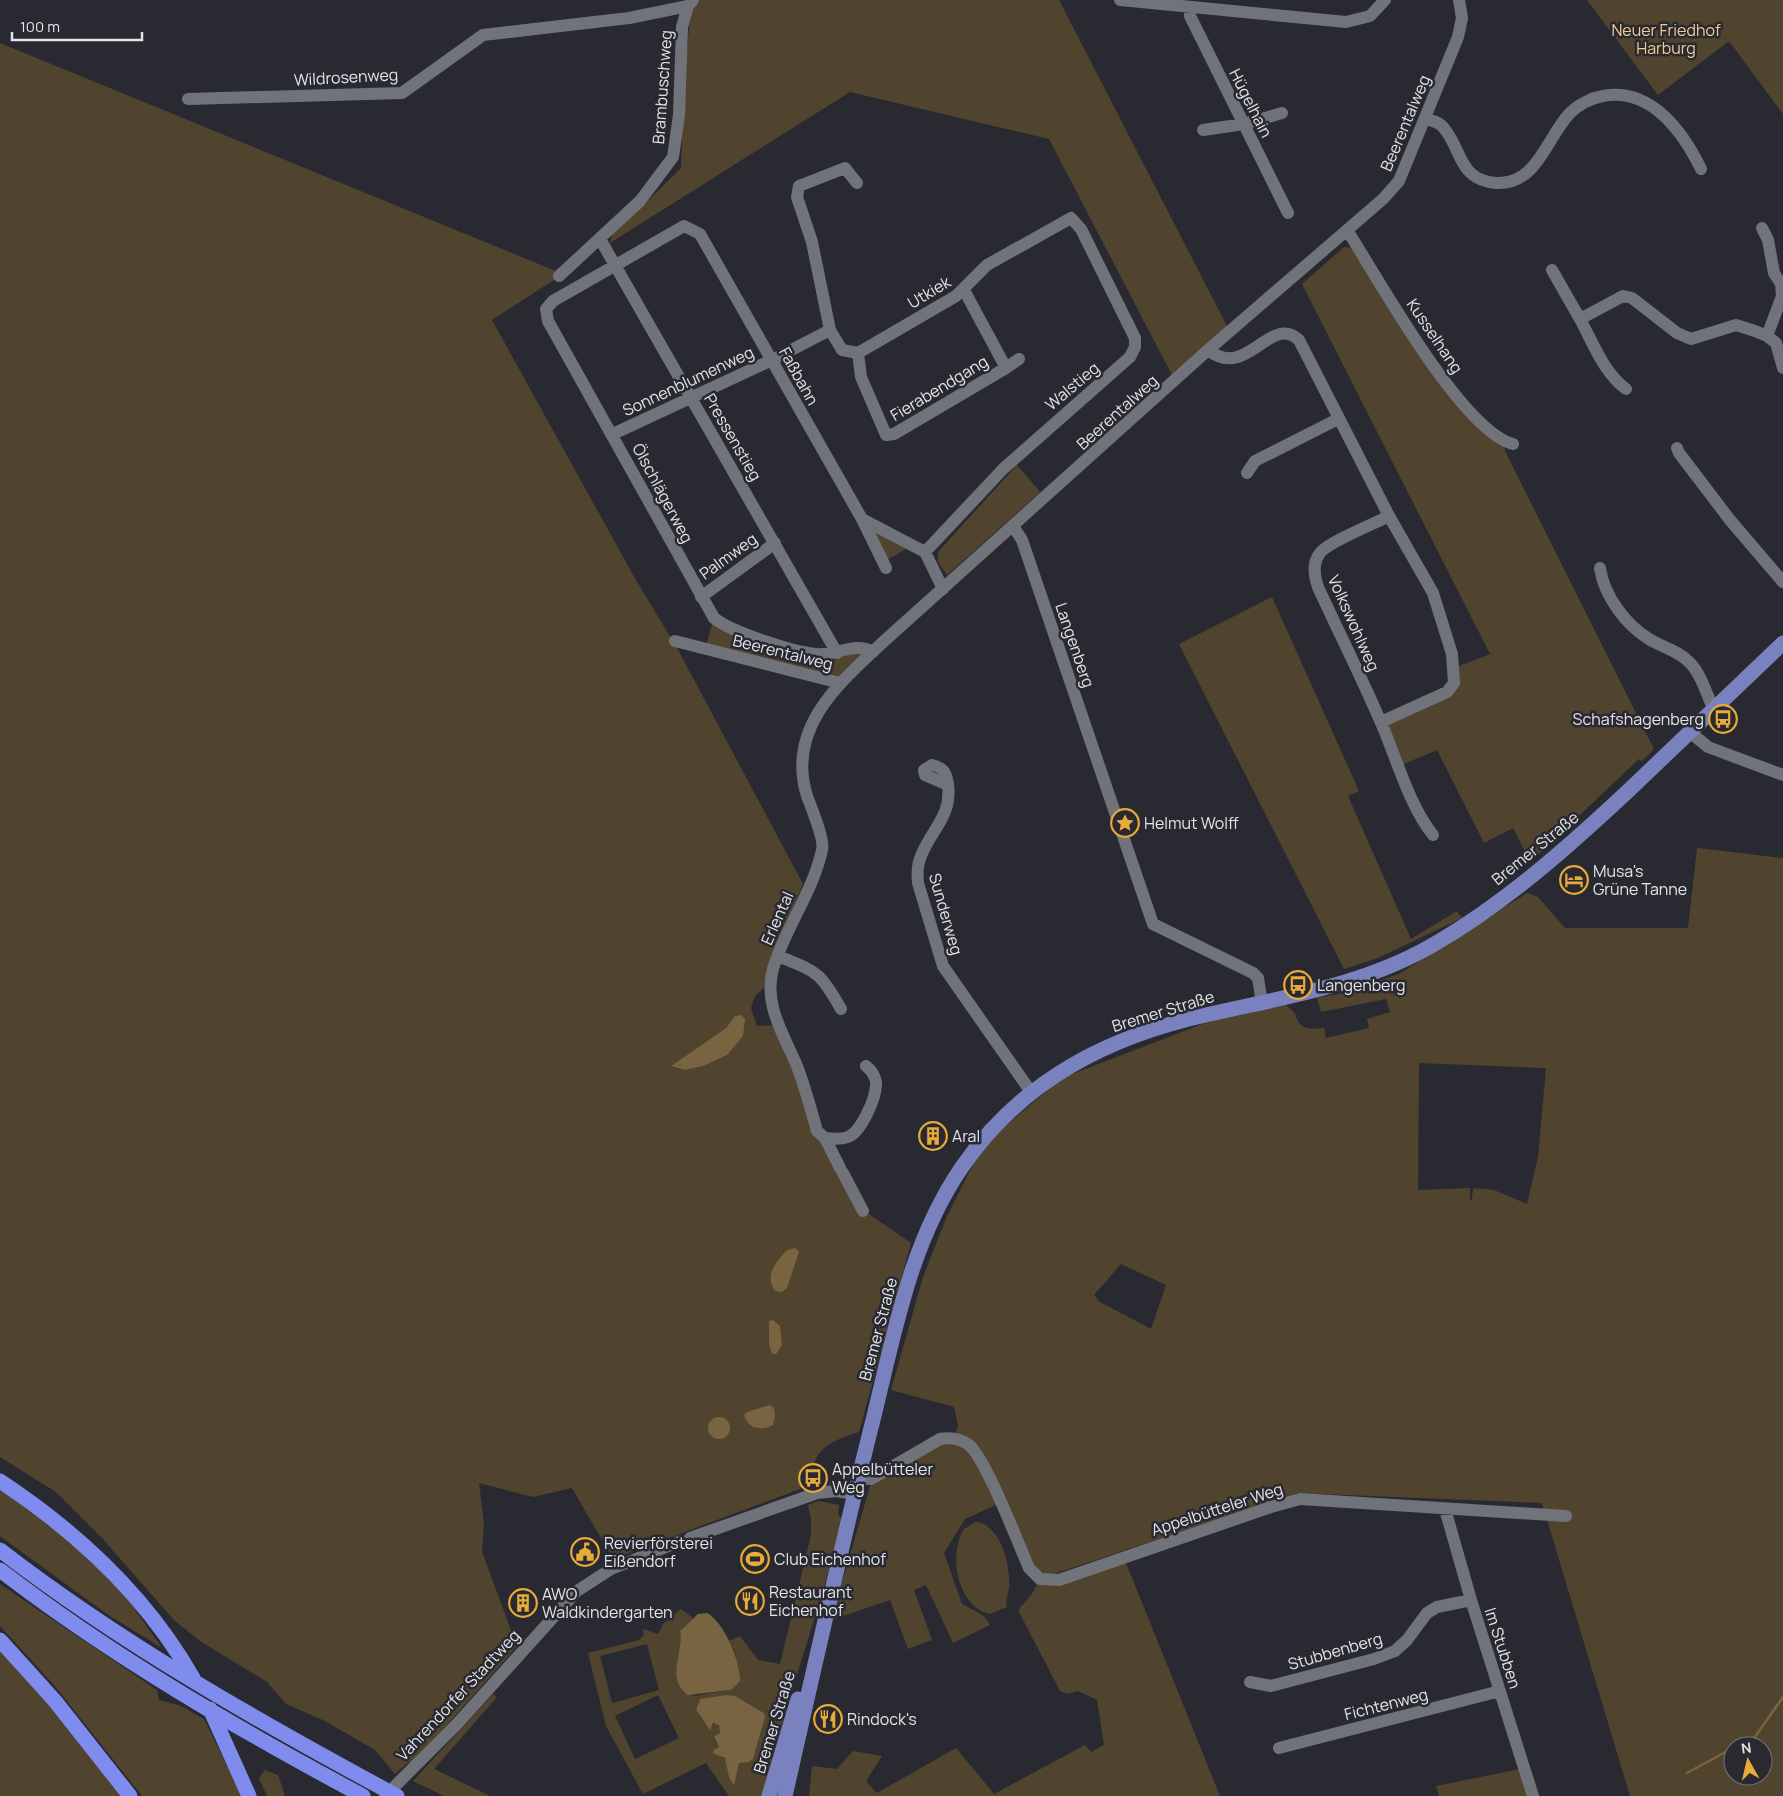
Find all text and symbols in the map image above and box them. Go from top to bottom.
scale bar [12,10,142,42]
text: 100 m [20,16,60,37]
park label: Neuer Friedhof Harburg [1611,19,1721,59]
street label: Brambuschweg [647,29,677,145]
street label: Wildrosenweg [293,63,399,91]
street label: Hügelhain [1224,65,1278,141]
street label: Beerentalweg [1375,71,1435,175]
street label: Utkiek [903,270,956,313]
street label: Kusselhang [1402,294,1468,378]
street label: Sonnenblumenweg [619,341,757,421]
street label: Faßbahn [774,343,824,409]
street label: Fierabendgang [886,350,992,426]
street label: Walstieg [1040,357,1104,415]
street label: Beerentalweg [1072,370,1162,454]
street label: Pressenstieg [699,389,767,485]
street label: Ölschlägerweg [627,439,699,547]
street label: Palmweg [695,528,761,584]
street label: Volkswohlweg [1323,571,1385,675]
street label: Langenberg [1050,600,1100,690]
street label: Beerentalweg [731,629,835,675]
bus stop icon: Schafshagenberg [1708,704,1738,734]
place label: Schafshagenberg [1573,708,1704,730]
street label: Bremer Straße [1487,806,1583,890]
place icon: Helmut Wolff [1110,808,1140,838]
place label: Helmut Wolff [1144,812,1239,834]
place label: Musa's Grüne Tanne [1593,860,1687,900]
hotel icon: Musa's Grüne Tanne [1559,865,1589,895]
street label: Sunderweg [924,870,968,958]
street label: Erlental [756,888,798,948]
bus stop icon: Langenberg [1283,970,1313,1000]
place label: Langenberg [1317,974,1405,996]
street label: Bremer Straße [1109,985,1217,1037]
building icon: Aral [918,1121,948,1151]
place label: Aral [952,1125,980,1147]
street label: Bremer Straße [854,1275,902,1383]
place label: Appelbütteler Weg [832,1458,933,1498]
bus stop icon: Appelbütteler Weg [798,1463,828,1493]
street label: Appelbütteler Weg [1148,1477,1286,1541]
place label: Revierförsterei Eißendorf [604,1532,713,1572]
public building icon: Revierförsterei Eißendorf [570,1537,600,1567]
sports icon: Club Eichenhof [740,1544,770,1574]
place label: Club Eichenhof [774,1548,886,1570]
place label: Restaurant Eichenhof [769,1581,852,1621]
place label: AWO Waldkindergarten [542,1583,673,1623]
restaurant icon: Restaurant Eichenhof [735,1586,765,1616]
building icon: AWO Waldkindergarten [508,1588,538,1618]
street label: Im Stubben [1480,1605,1526,1691]
street label: Vahrendorfer Stadtweg [391,1625,525,1765]
street label: Stubbenberg [1285,1627,1385,1675]
street label: Bremer Straße [748,1668,800,1776]
street label: Fichtenweg [1342,1683,1430,1725]
restaurant icon: Rindock's [813,1704,843,1734]
place label: Rindock's [847,1708,917,1730]
north arrow [1723,1736,1773,1786]
text: N [1740,1738,1752,1758]

